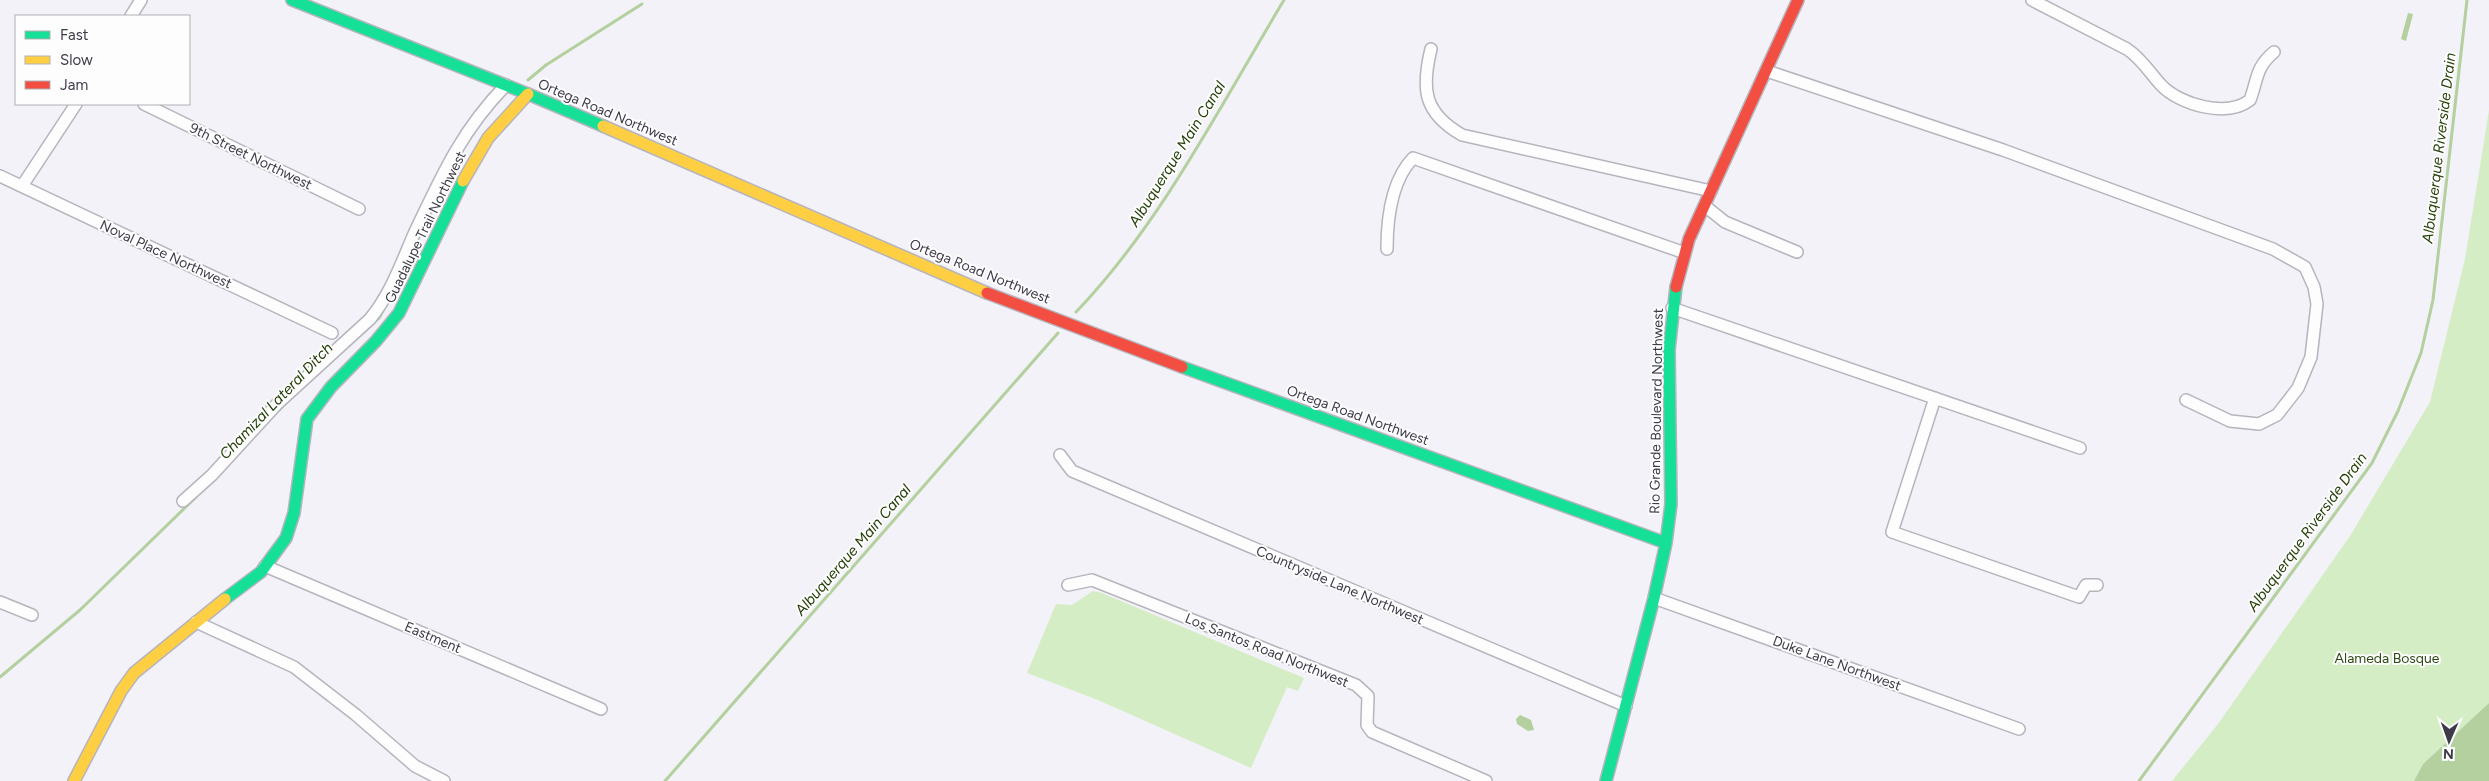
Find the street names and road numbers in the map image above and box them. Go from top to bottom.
street label: Ortega Road Northwest [535,75,680,150]
street label: 9th Street Northwest [187,119,315,193]
street label: Guadalupe Trail Northwest [381,148,470,306]
street label: Noval Place Northwest [97,216,234,292]
street label: Ortega Road Northwest [907,235,1053,307]
street label: Rio Grande Boulevard Northwest [1646,308,1667,514]
street label: Ortega Road Northwest [1284,382,1431,449]
street label: Countryside Lane Northwest [1253,542,1426,629]
street label: Los Santos Road Northwest [1183,610,1351,691]
street label: Eastment [402,618,464,657]
street label: Duke Lane Northwest [1770,632,1903,695]

